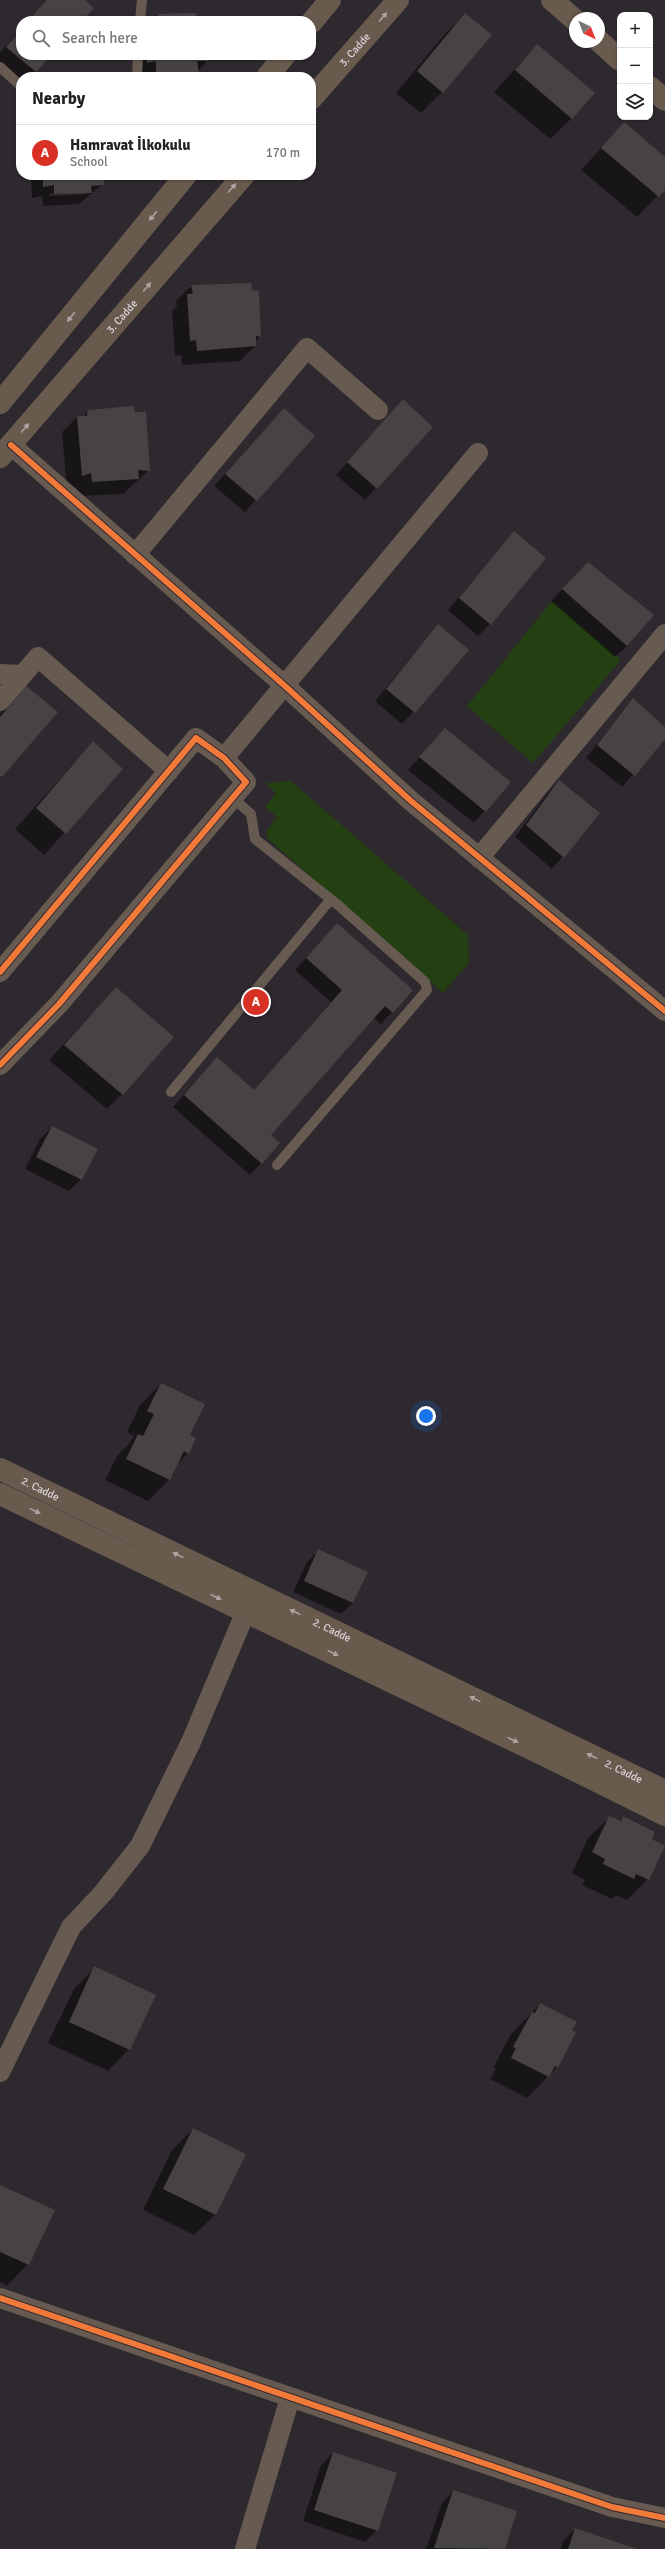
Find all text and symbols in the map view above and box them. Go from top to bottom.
one-way arrow [378,12,388,22]
north arrow [569,12,605,48]
map controls [617,12,653,120]
button: + [617,12,653,48]
search box [16,16,316,60]
icon: search [30,27,52,49]
text: Search here [62,29,138,47]
street label: 3. Cadde [337,30,373,69]
button: − [617,48,653,84]
button: layers [617,84,653,120]
text: Nearby [32,88,85,109]
text: Hamravat İlkokulu [70,136,190,154]
text: A [41,145,49,161]
text: 170 m [266,145,300,161]
text: School [70,154,108,170]
one-way arrow [227,183,236,194]
one-way arrow [148,211,157,221]
one-way arrow [142,281,151,292]
street label: 3. Cadde [104,297,140,336]
one-way arrow [66,311,75,322]
one-way arrow [21,422,30,433]
pin: A [243,987,269,1017]
your location [416,1406,436,1426]
street label: 2. Cadde [19,1474,61,1504]
one-way arrow [30,1508,41,1514]
one-way arrow [172,1552,184,1559]
one-way arrow [210,1594,221,1600]
one-way arrow [289,1609,301,1615]
street label: 2. Cadde [311,1616,353,1645]
one-way arrow [327,1650,339,1656]
one-way arrow [469,1696,481,1702]
one-way arrow [508,1737,519,1743]
one-way arrow [586,1753,598,1759]
street label: 2. Cadde [602,1757,645,1786]

